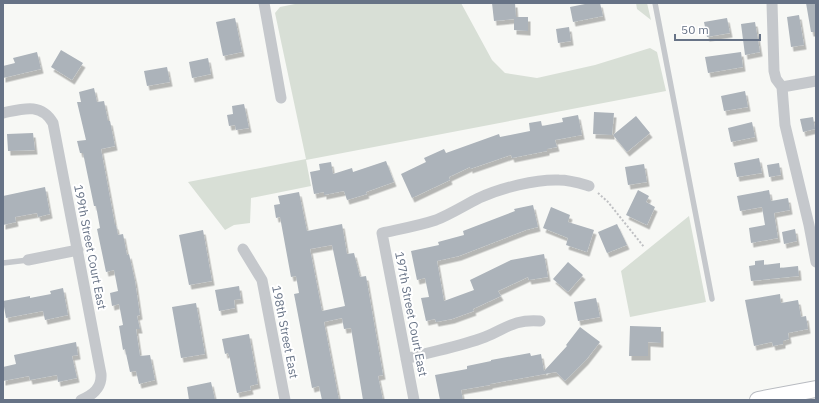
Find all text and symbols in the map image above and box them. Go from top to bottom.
scale bar [675,16,760,42]
text: 50 m [681,22,709,37]
street label: 199th Street Court East [71,183,110,311]
street label: 197th Street Court East [392,250,431,378]
street label: 198th Street East [269,284,302,380]

